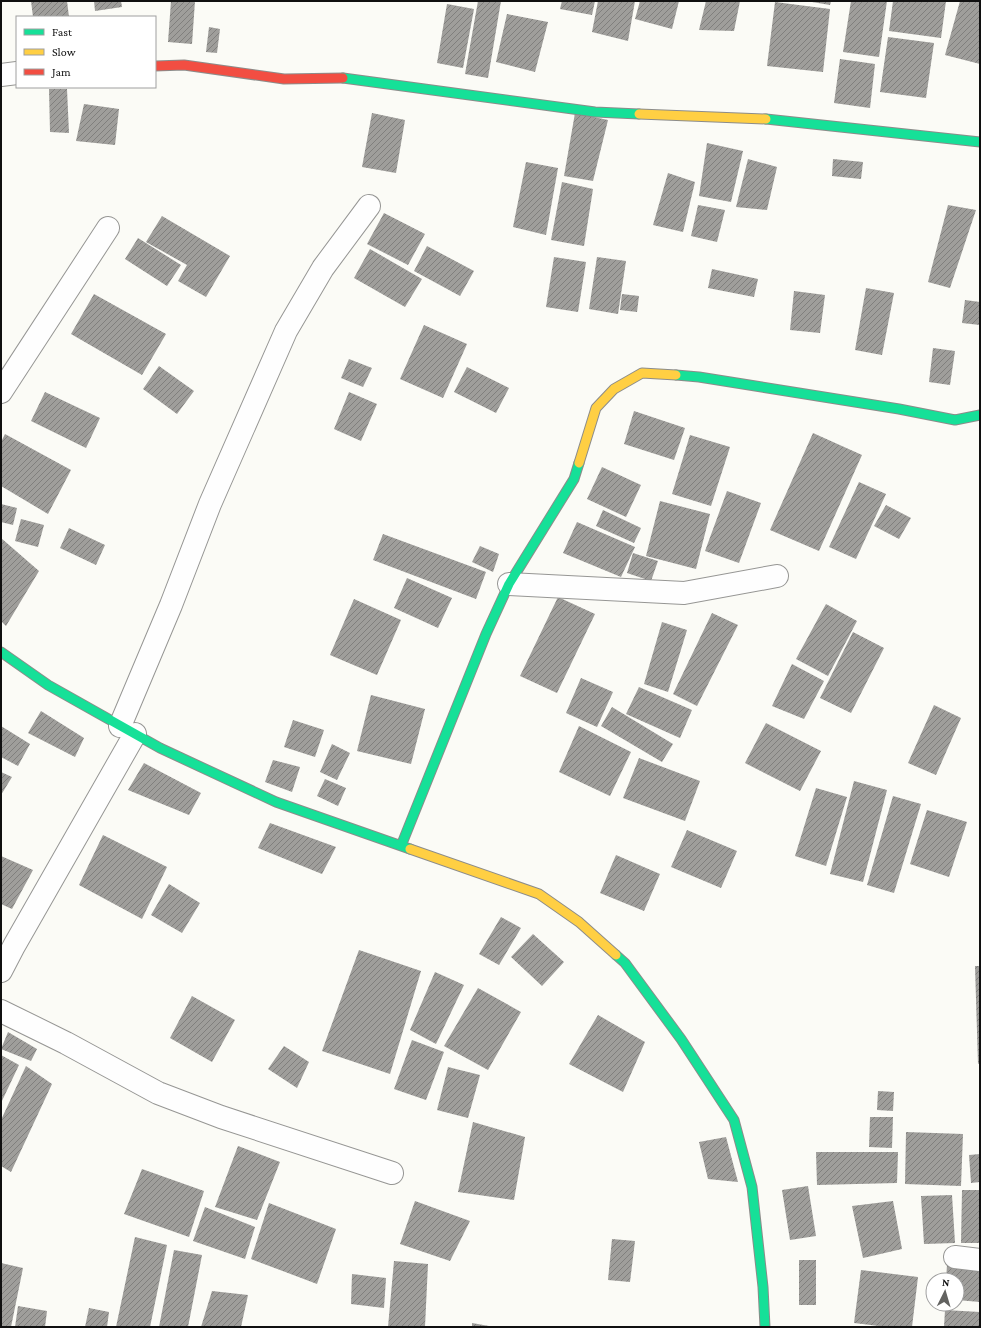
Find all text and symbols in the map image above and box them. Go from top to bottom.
legend [16,16,156,88]
text: Fast [52,25,73,39]
text: Slow [52,45,76,59]
text: Jam [51,65,71,79]
north arrow [925,1272,965,1312]
text: N [942,1276,951,1288]

